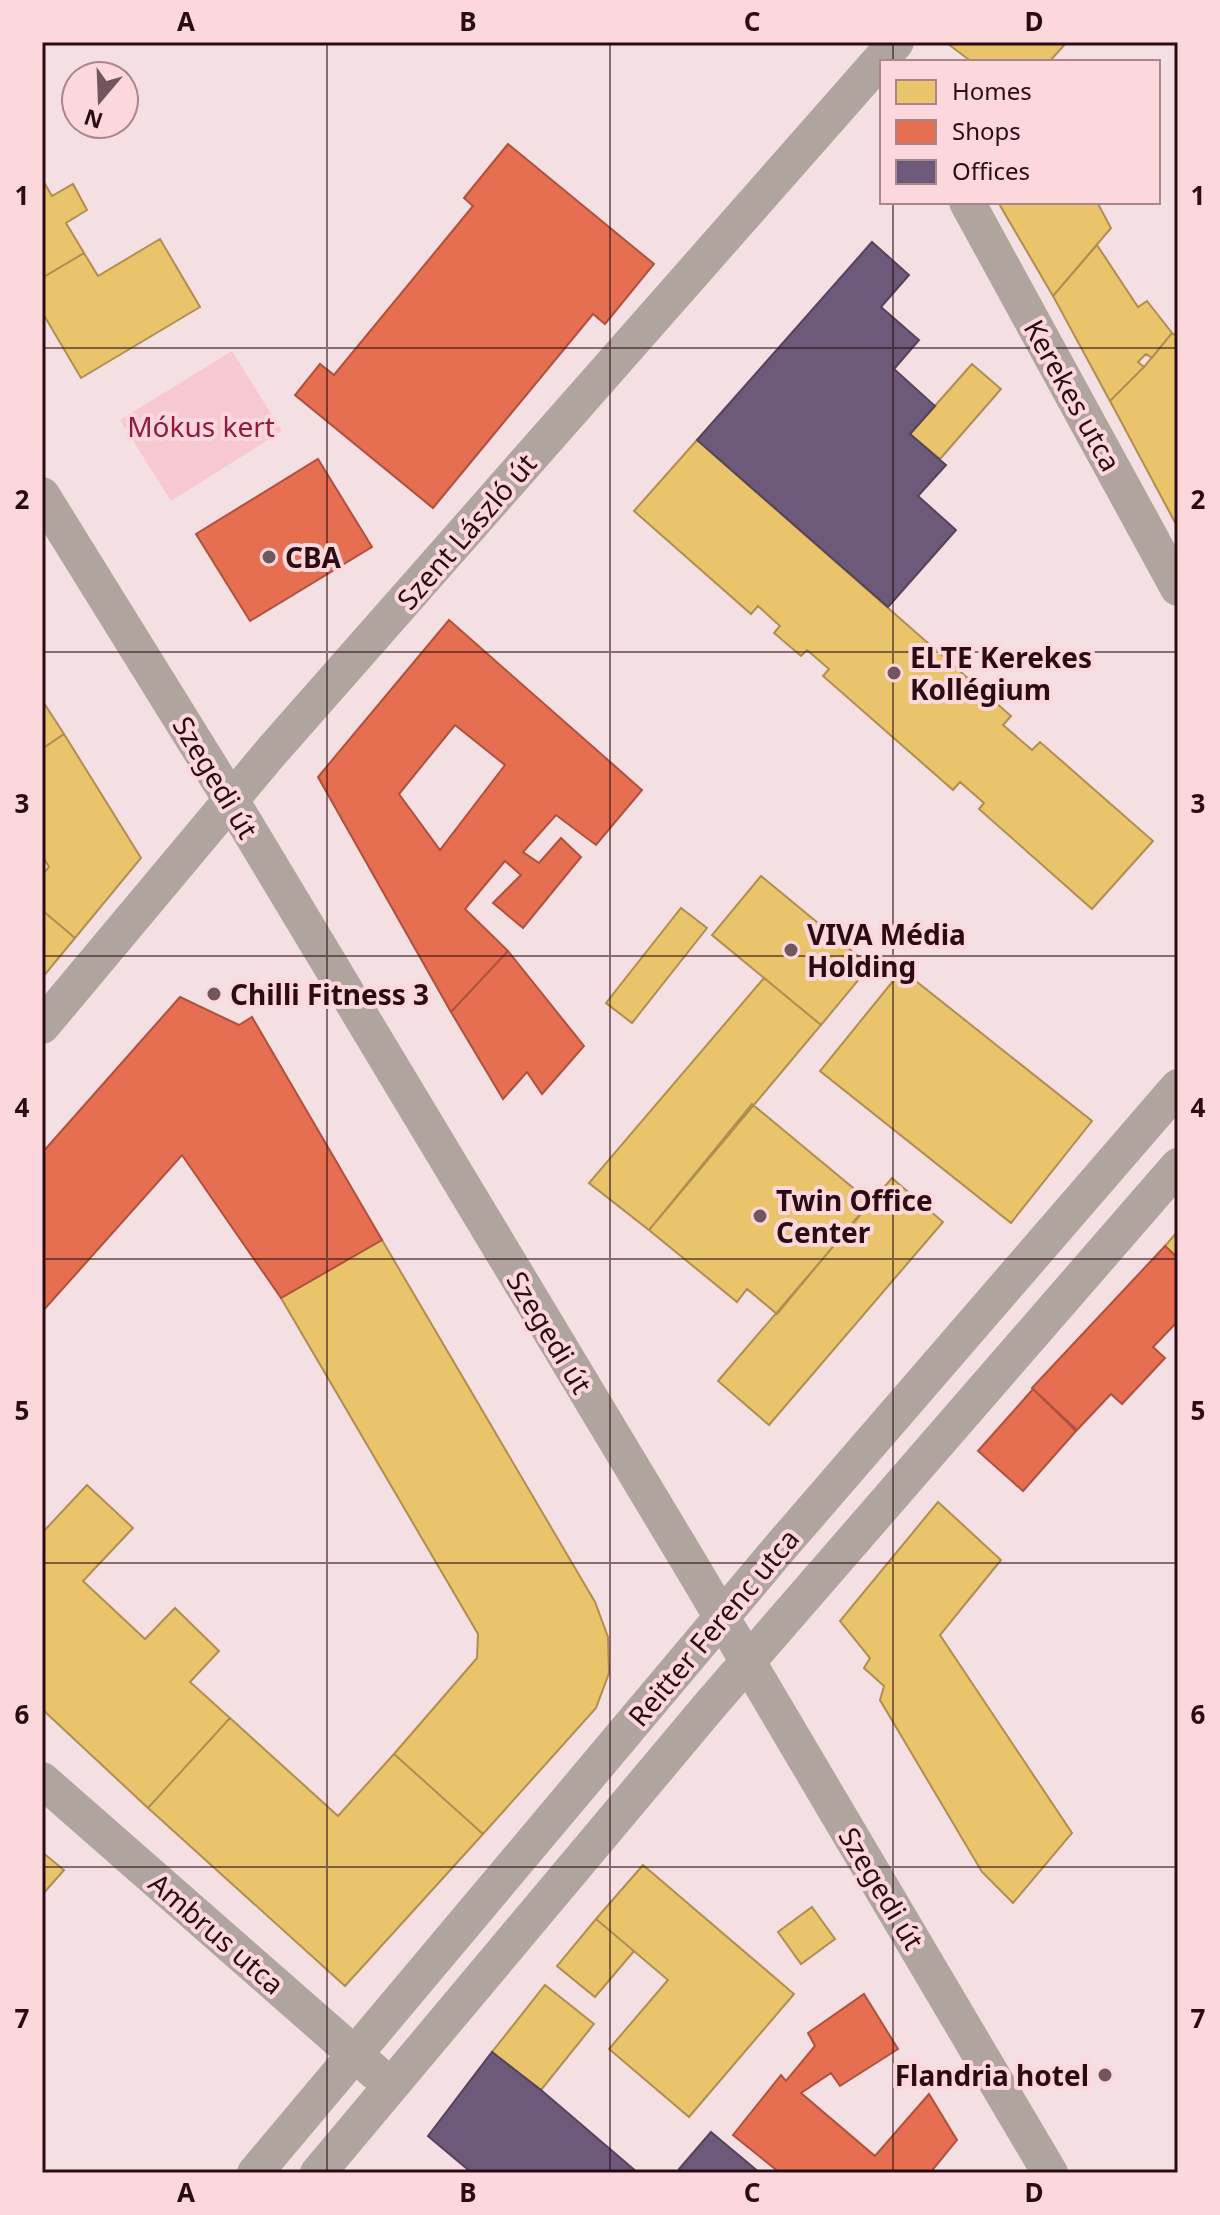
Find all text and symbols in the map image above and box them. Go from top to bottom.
text: A [177,3,195,39]
text: B [459,3,477,39]
text: C [744,3,760,39]
text: D [1024,3,1044,39]
north arrow [60,60,140,140]
legend [880,60,1160,204]
text: Homes [952,74,1032,107]
text: N [80,103,107,137]
text: Shops [952,114,1021,147]
text: Offices [952,154,1030,187]
text: 1 [15,177,29,213]
text: 1 [1191,177,1205,213]
street label: Kerekes utca [1016,312,1130,478]
park label: Mókus kert [127,407,275,445]
street label: Szent László út [388,445,544,617]
text: 2 [15,481,30,517]
text: 2 [1191,481,1206,517]
place label: CBA [285,538,342,576]
marker: CBA [260,548,278,566]
place label: ELTE Kerekes Kollégium [910,638,1092,708]
marker: ELTE Kerekes Kollégium [885,664,903,682]
street label: Szegedi út [165,709,267,845]
text: 3 [15,785,29,821]
text: 3 [1191,785,1205,821]
place label: VIVA Média Holding [807,915,966,985]
marker: VIVA Média Holding [782,941,800,959]
place label: Chilli Fitness 3 [230,975,429,1013]
marker: Chilli Fitness 3 [205,985,223,1003]
text: 4 [15,1089,30,1125]
text: 4 [1191,1089,1206,1125]
place label: Twin Office Center [776,1181,933,1251]
marker: Twin Office Center [751,1207,769,1225]
street label: Szegedi út [499,1264,601,1400]
text: 5 [15,1392,29,1428]
text: 5 [1191,1392,1205,1428]
street label: Reitter Ferenc utca [619,1520,807,1734]
text: 6 [15,1696,30,1732]
text: 6 [1191,1696,1206,1732]
street label: Szegedi út [831,1820,933,1956]
street label: Ambrus utca [141,1864,293,2002]
text: 7 [15,2000,30,2036]
text: 7 [1191,2000,1206,2036]
place label: Flandria hotel [895,2056,1089,2094]
marker: Flandria hotel [1096,2066,1114,2084]
text: A [177,2174,195,2210]
text: B [459,2174,477,2210]
text: C [744,2174,760,2210]
text: D [1024,2174,1044,2210]

